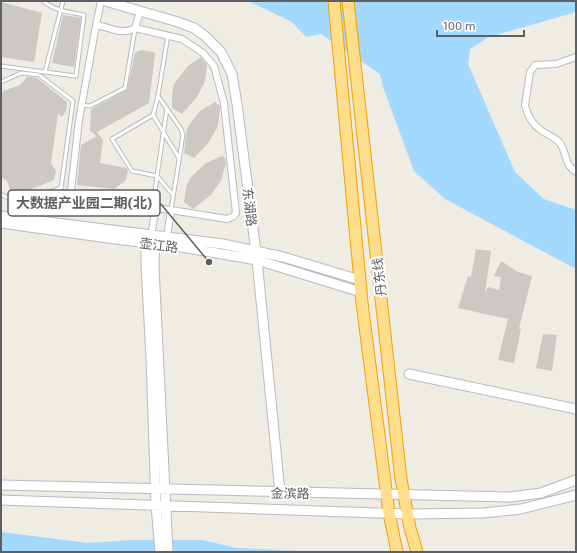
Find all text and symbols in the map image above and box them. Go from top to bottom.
scale bar [437,12,524,38]
text: 100 m [443,18,475,32]
street label: 东湖路 [240,187,260,227]
callout: 大数据产业园二期(北) [8,190,160,216]
text: 大数据产业园二期(北) [16,194,152,211]
street label: 壶江路 [139,235,179,255]
street label: 丹东线 [369,257,389,297]
street label: 金滨路 [270,485,310,501]

